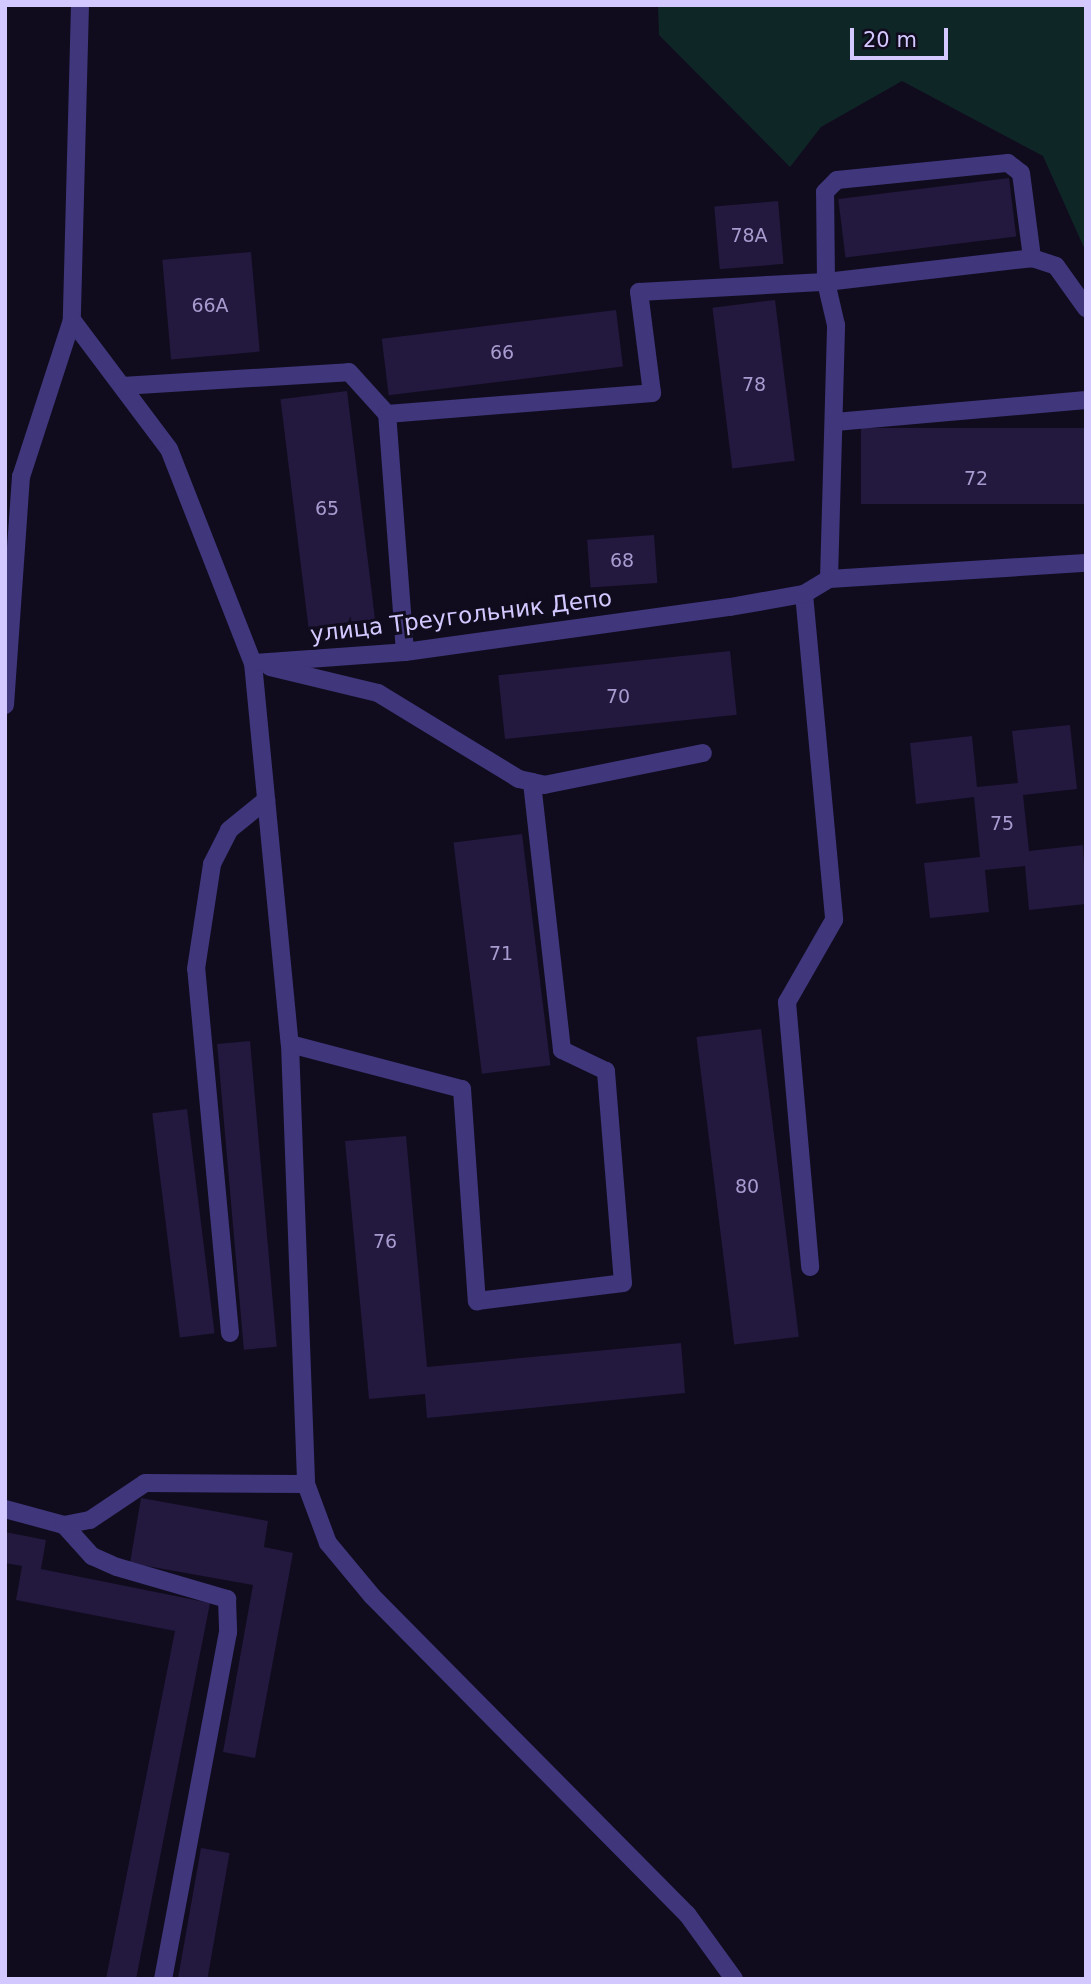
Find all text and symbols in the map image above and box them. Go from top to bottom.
scale bar [853,14,951,58]
text: 20 m [863,28,917,52]
house number: 78А [730,225,768,247]
house number: 66А [191,295,229,317]
house number: 66 [490,342,514,364]
house number: 78 [742,374,766,396]
house number: 72 [964,468,988,490]
house number: 65 [315,498,339,520]
house number: 68 [610,550,634,572]
street label: улица Треугольник Депо [309,584,613,648]
house number: 70 [606,686,630,708]
house number: 75 [990,813,1014,835]
house number: 71 [489,943,513,965]
house number: 80 [735,1176,759,1198]
house number: 76 [373,1231,397,1253]

